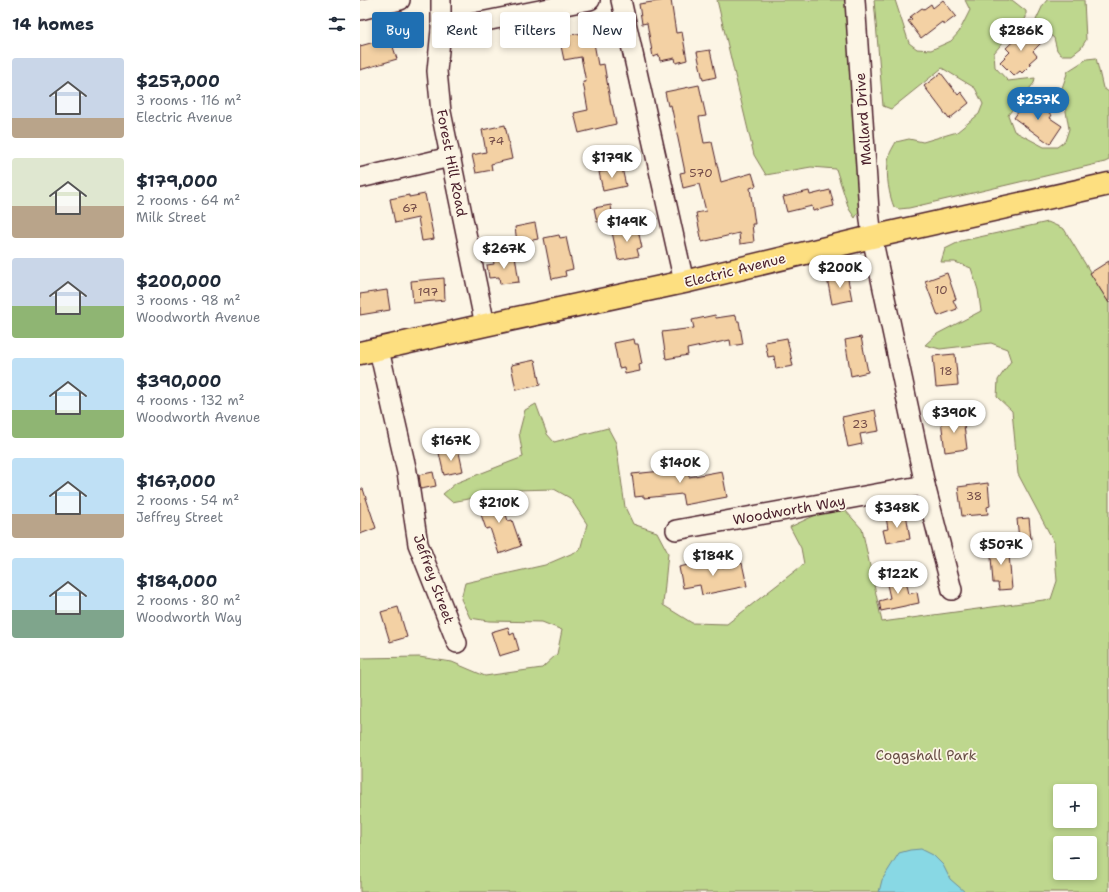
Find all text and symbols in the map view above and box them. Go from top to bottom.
chip: Buy [372,12,424,48]
chip: Rent [432,12,492,48]
chip: Filters [500,12,570,48]
chip: New [578,12,636,48]
text: 14 homes [12,13,94,35]
icon: filters [326,13,348,35]
pin: $286K [993,18,1049,52]
text: $286K [999,22,1043,39]
text: $257,000 [136,70,220,92]
street label: Mallard Drive [851,72,875,166]
icon: home [44,74,92,122]
pin: $257K [1010,87,1066,121]
text: $257K [1016,91,1060,108]
text: 3 rooms · 116 m² [136,92,242,109]
street label: Forest Hill Road [433,108,471,218]
text: Electric Avenue [136,109,233,126]
house number: 74 [488,133,504,149]
pin: $179K [584,145,640,179]
text: $179K [591,149,633,166]
house number: 570 [689,165,713,181]
text: $179,000 [136,170,218,192]
icon: home [44,174,92,222]
text: 2 rooms · 64 m² [136,192,240,209]
house number: 67 [402,200,418,216]
text: Milk Street [136,209,206,226]
pin: $149K [599,209,655,243]
text: $149K [607,213,647,230]
pin: $267K [476,236,532,270]
text: $267K [482,240,526,257]
street label: Electric Avenue [682,249,788,291]
pin: $200K [812,255,868,289]
text: $200K [818,259,862,276]
text: $200,000 [136,270,221,292]
icon: home [44,274,92,322]
house number: 10 [934,282,948,298]
house number: 197 [418,284,438,300]
text: 3 rooms · 98 m² [136,292,240,309]
text: Woodworth Avenue [136,309,260,326]
house number: 18 [939,363,953,379]
text: $390,000 [136,370,221,392]
icon: home [44,374,92,422]
text: 4 rooms · 132 m² [136,392,245,409]
pin: $390K [926,400,982,434]
text: $390K [932,404,976,421]
text: Woodworth Avenue [136,409,260,426]
house number: 23 [852,416,868,432]
pin: $167K [423,428,479,462]
text: $167K [431,432,471,449]
pin: $140K [652,450,708,484]
text: $140K [659,454,701,471]
text: $167,000 [136,470,216,492]
icon: home [44,474,92,522]
house number: 38 [966,488,982,504]
pin: $210K [471,490,527,524]
street label: Woodworth Way [731,491,847,529]
text: 2 rooms · 54 m² [136,492,239,509]
text: $210K [479,494,519,511]
pin: $348K [869,495,925,529]
text: $348K [875,499,919,516]
text: Jeffrey Street [136,509,223,526]
street label: Jeffrey Street [409,532,459,626]
pin: $507K [973,532,1029,566]
text: $507K [979,536,1023,553]
pin: $184K [685,543,741,577]
text: $184K [692,547,734,564]
pin: $122K [870,561,926,595]
text: $122K [878,565,918,582]
text: $184,000 [136,570,217,592]
icon: home [44,574,92,622]
text: 2 rooms · 80 m² [136,592,240,609]
text: Woodworth Way [136,609,242,626]
park label: Coggshall Park [876,746,976,764]
map controls [1053,784,1097,880]
button: + [1053,784,1097,828]
button: − [1053,836,1097,880]

